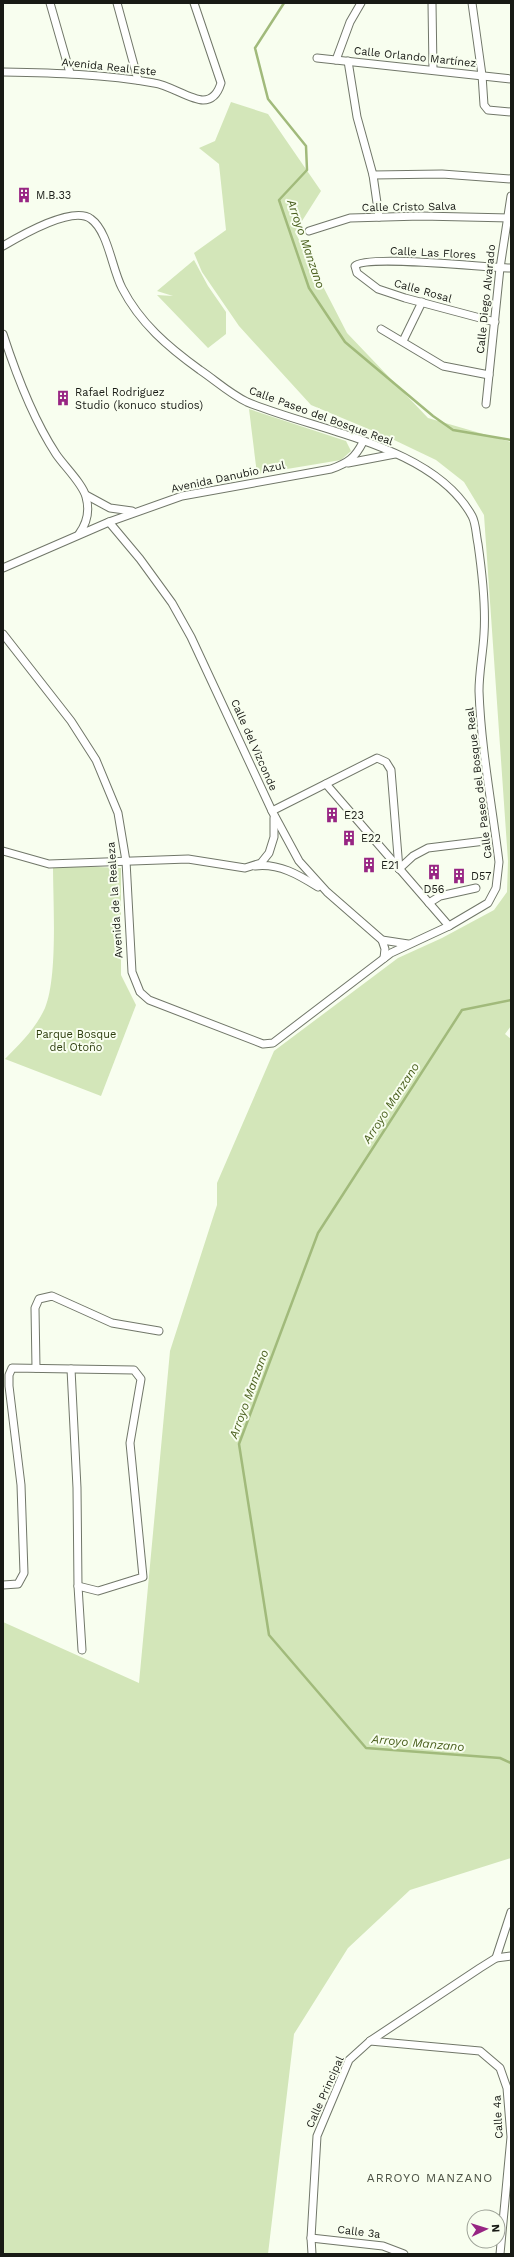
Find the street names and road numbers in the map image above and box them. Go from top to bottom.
street label: Calle Orlando Martínez [353,44,477,70]
street label: Avenida Real Este [61,56,157,78]
street label: Calle Cristo Salva [362,200,456,214]
street label: Calle Las Flores [390,244,477,262]
street label: Calle Diego Alvarado [474,244,498,354]
street label: Calle Rosal [393,277,454,306]
street label: Calle Paseo del Bosque Real [247,384,395,448]
street label: Avenida Danubio Azul [170,458,287,495]
street label: Calle del Vizconde [228,697,280,793]
street label: Calle Paseo del Bosque Real [463,706,495,859]
street label: Avenida de la Realeza [104,841,126,959]
street label: Calle Principal [303,2054,347,2130]
street label: Calle 4a [490,2095,506,2139]
street label: Calle 3a [337,2223,381,2241]

